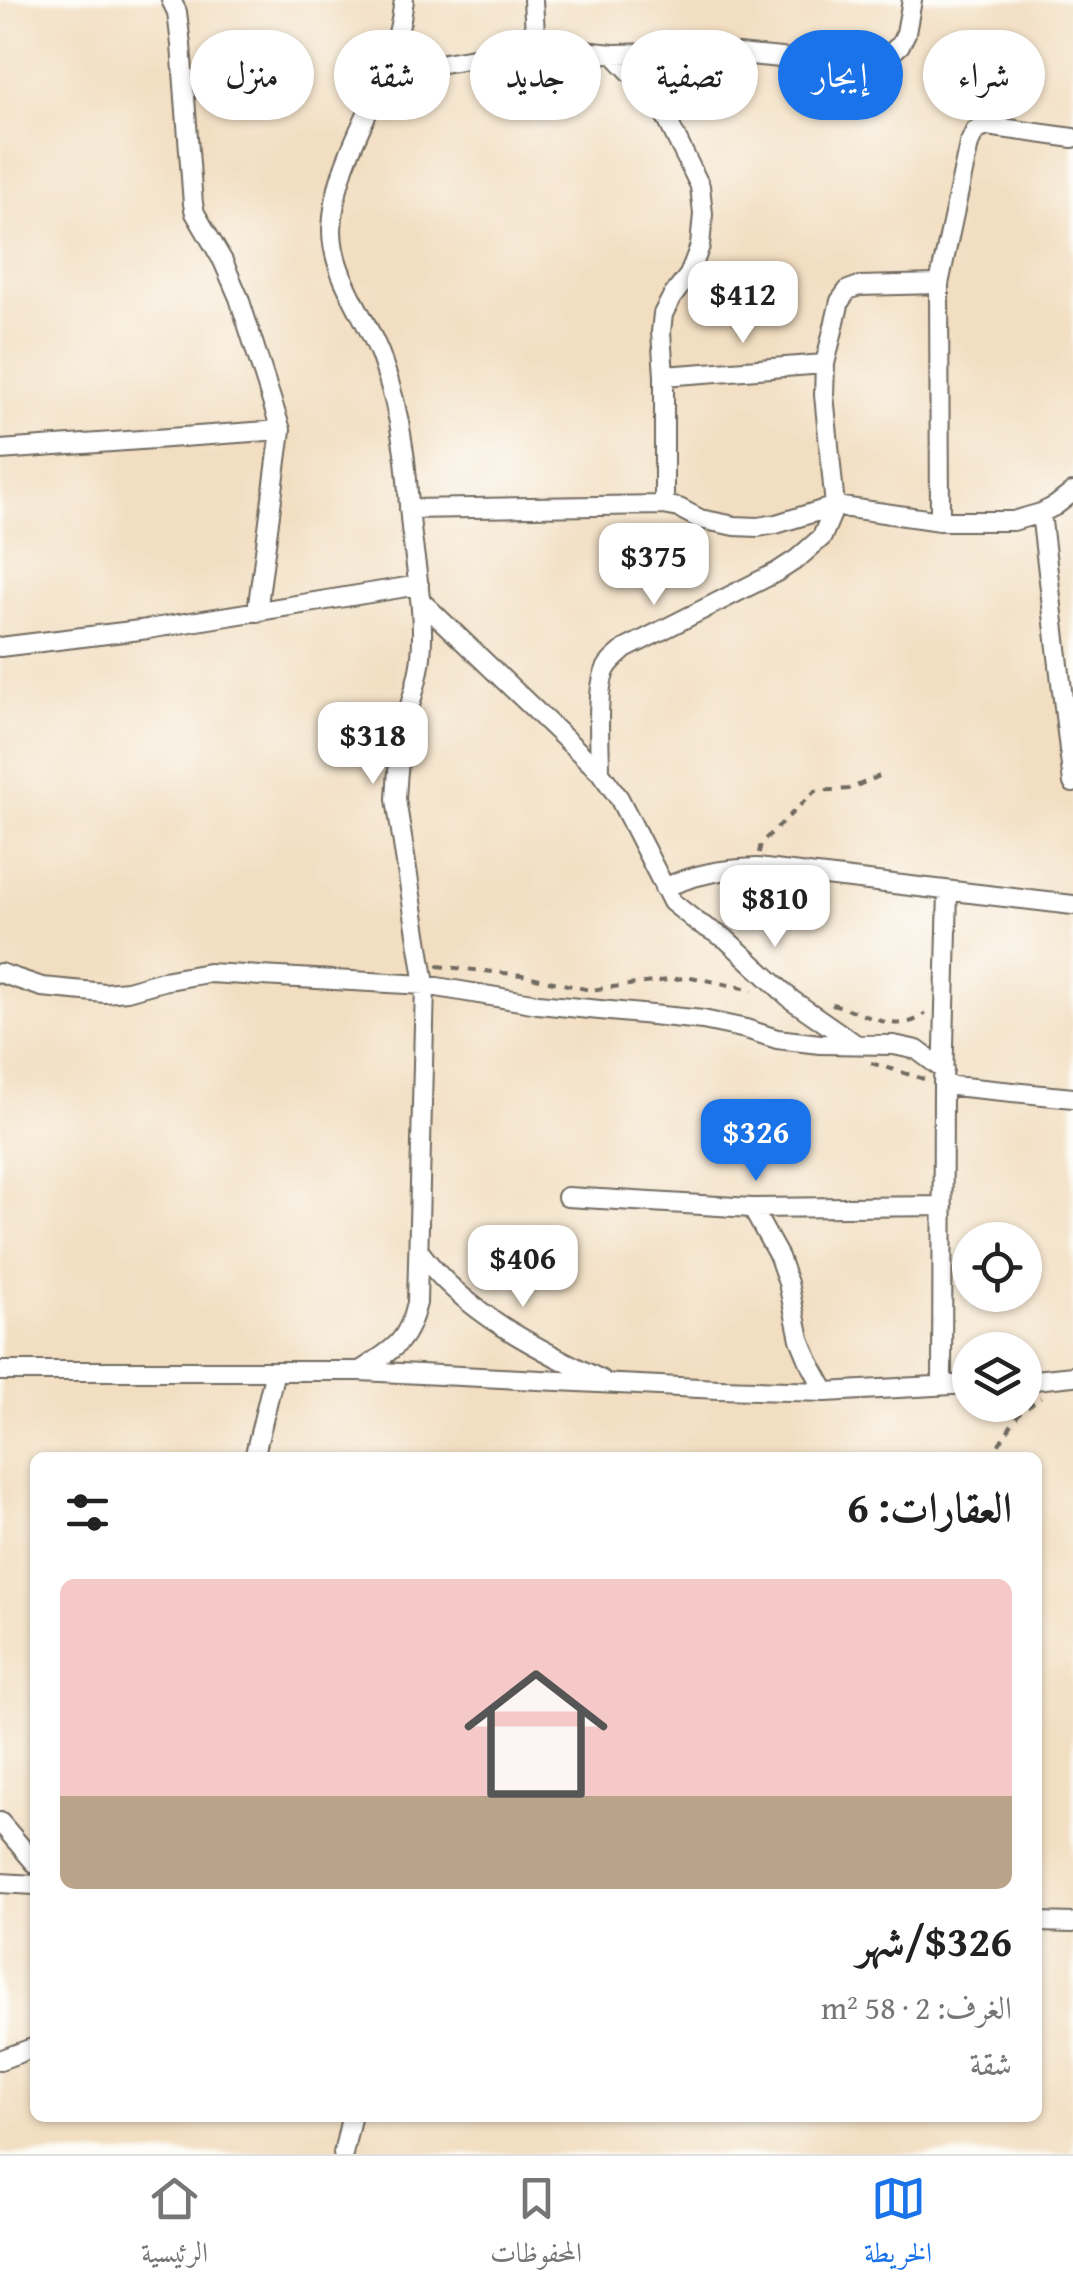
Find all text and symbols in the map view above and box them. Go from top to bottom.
chip: منزل [190,30,314,120]
chip: شقة [334,30,450,120]
chip: جديد [470,30,601,120]
chip: تصفية [621,30,758,120]
chip: إيجار [778,30,903,120]
chip: شراء [923,30,1045,120]
pin: $412 [684,261,802,346]
text: $412 [710,270,776,317]
pin: $375 [595,523,713,608]
text: $375 [621,532,687,579]
pin: $318 [314,702,432,787]
text: $318 [340,711,406,758]
pin: $810 [716,865,834,950]
text: $810 [742,874,808,921]
pin: $326 [697,1099,815,1184]
text: $326 [723,1108,789,1155]
map controls [952,1222,1042,1422]
button: locate [952,1222,1042,1312]
pin: $406 [464,1225,582,1310]
text: $406 [490,1234,556,1281]
button: layers [952,1332,1042,1422]
text: العقارات: 6 [847,1476,1012,1537]
icon: filters [60,1485,115,1540]
icon: home [446,1644,626,1824]
text: $326/شهر [857,1910,1012,1971]
text: الغرف: 2 · 58 m² [821,1984,1012,2031]
text: شقة [970,2040,1012,2087]
tab: الرئيسية [141,2171,208,2280]
tab: المحفوظات [490,2171,582,2280]
tab: الخريطة [864,2171,932,2280]

